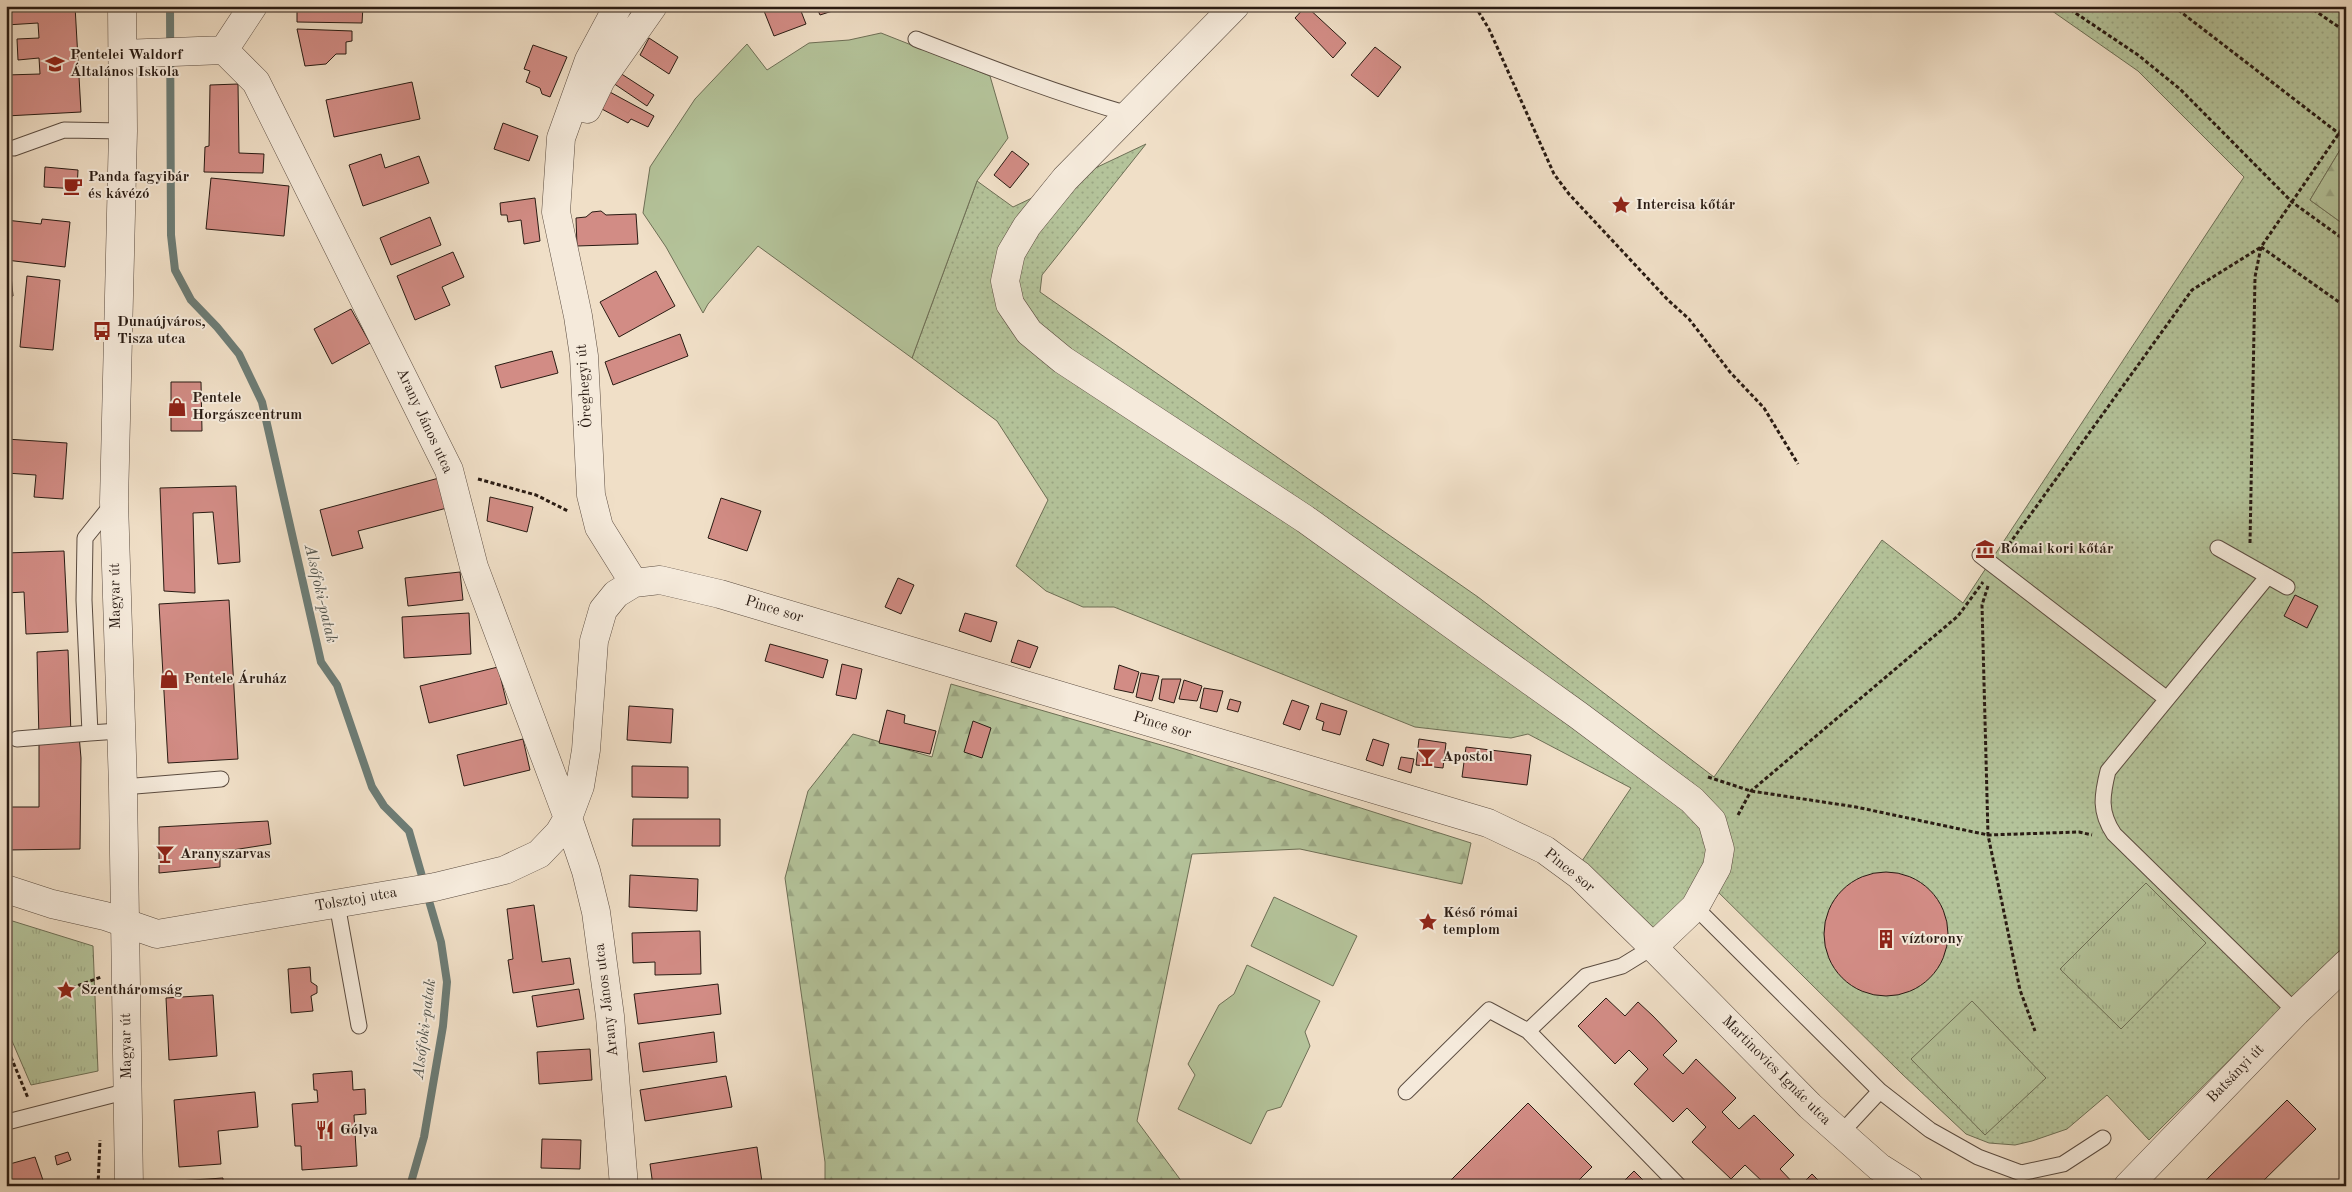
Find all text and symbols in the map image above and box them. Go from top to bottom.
place label: Pentelei Waldorf Általános Iskola [70,48,184,80]
school or university icon: Pentelei Waldorf Általános Iskola [44,53,66,75]
place label: Panda fagyibár és kávézó [88,170,190,202]
cafe icon: Panda fagyibár és kávézó [62,175,84,197]
place icon: Intercisa kőtár [1610,194,1632,216]
place label: Intercisa kőtár [1636,198,1736,213]
place label: Dunaújváros, Tisza utca [117,315,206,347]
bus stop icon: Dunaújváros, Tisza utca [91,320,113,342]
street label: Öreghegyi út [572,343,595,429]
street label: Arany János utca [393,366,455,476]
place label: Pentele Horgászcentrum [192,391,302,423]
shop icon: Pentele Horgászcentrum [166,396,188,418]
museum icon: Római kori kőtár [1974,538,1996,560]
water label: Alsófoki-patak [301,542,339,645]
place label: Római kori kőtár [2000,542,2114,557]
street label: Magyar út [108,563,124,629]
street label: Pince sor [743,594,805,626]
shop icon: Pentele Áruház [158,668,180,690]
place label: Pentele Áruház [184,669,287,687]
street label: Pince sor [1131,710,1193,742]
bar icon: Apostol [1416,746,1438,768]
place label: Apostol [1442,750,1494,765]
bar icon: Aranyszarvas [154,843,176,865]
street label: Pince sor [1541,846,1597,896]
place label: Aranyszarvas [180,847,271,862]
street label: Tolsztoj utca [314,885,399,915]
place label: Késő római templom [1443,906,1518,938]
place icon: Késő római templom [1417,911,1439,933]
building icon: víztorony [1875,928,1897,950]
place label: víztorony [1901,932,1964,947]
street label: Arany János utca [593,942,621,1058]
water label: Alsófoki-patak [411,978,439,1081]
place icon: Szentháromság [55,979,77,1001]
place label: Szentháromság [81,983,183,998]
street label: Magyar út [119,1013,135,1079]
street label: Martinovics Ignác utca [1719,1014,1834,1129]
street label: Batsányi út [2205,1042,2267,1106]
restaurant icon: Gólya [314,1119,336,1141]
place label: Gólya [340,1123,378,1138]

